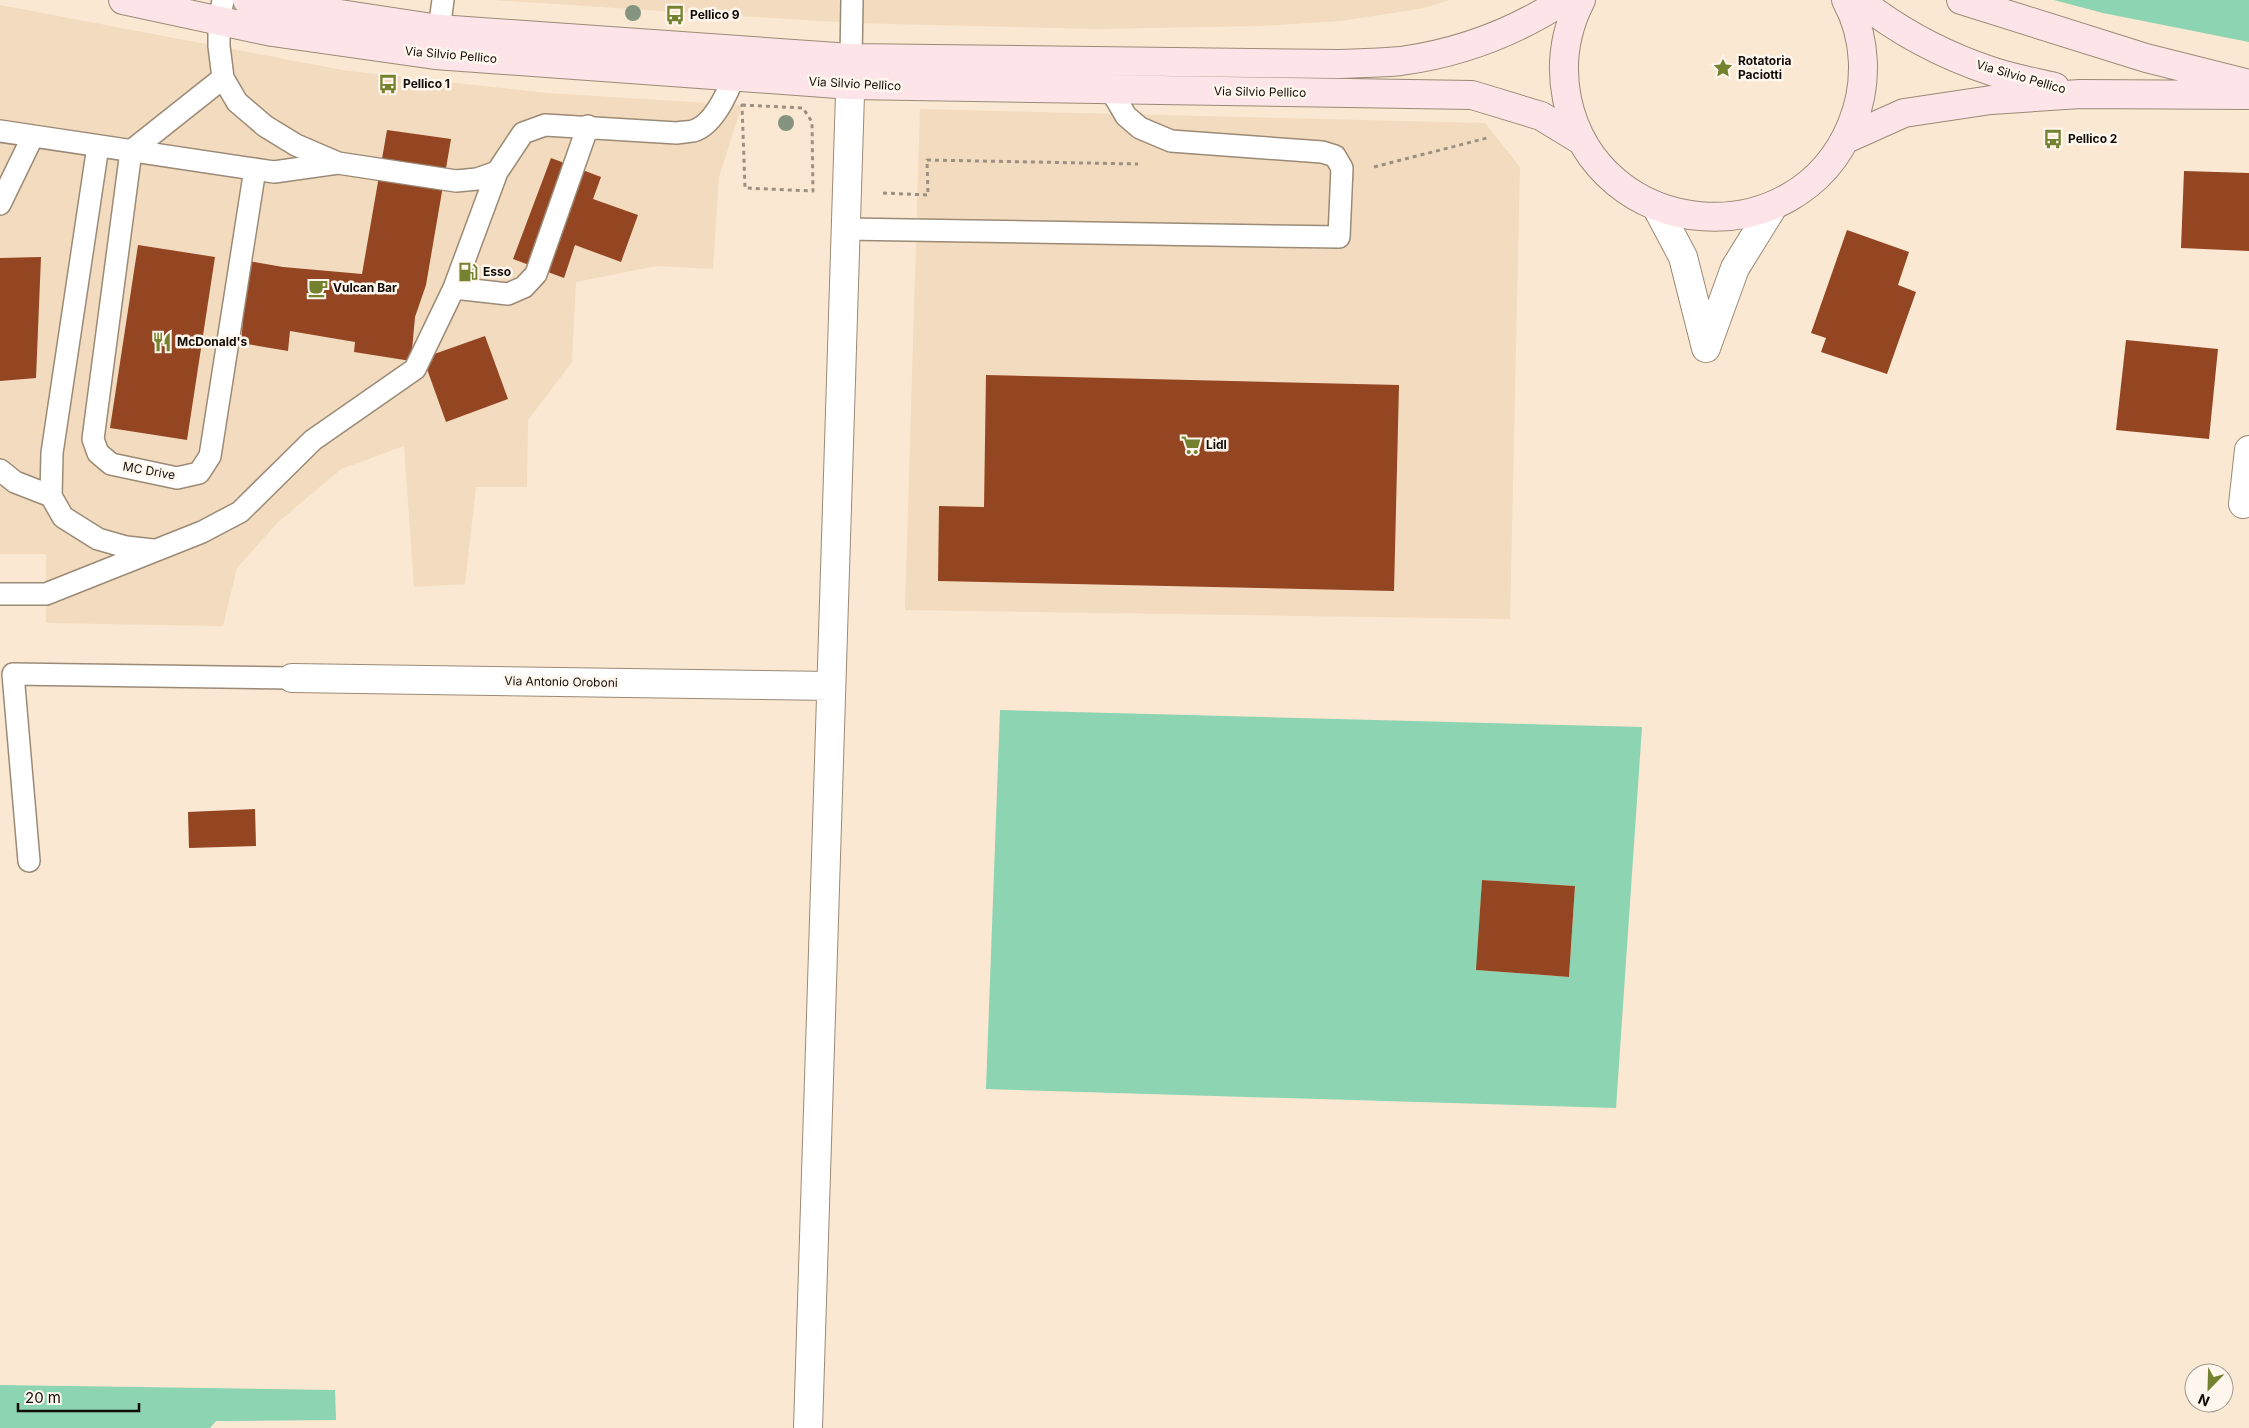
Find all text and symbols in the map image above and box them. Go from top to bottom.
bus stop icon: Pellico 9 [664,4,686,26]
place label: Pellico 9 [690,7,740,22]
street label: Via Silvio Pellico [404,43,498,66]
place label: Rotatoria Paciotti [1738,53,1791,82]
place icon: Rotatoria Paciotti [1712,57,1734,79]
street label: Via Silvio Pellico [1975,57,2068,96]
bus stop icon: Pellico 1 [377,73,399,95]
street label: Via Silvio Pellico [808,74,902,93]
place label: Pellico 1 [403,76,450,91]
street label: Via Silvio Pellico [1214,83,1306,100]
bus stop icon: Pellico 2 [2042,128,2064,150]
place label: Pellico 2 [2068,131,2117,146]
fuel station icon: Esso [457,261,479,283]
place label: Esso [483,264,511,279]
cafe icon: Vulcan Bar [307,277,329,299]
place label: Vulcan Bar [333,280,397,295]
restaurant icon: McDonald's [151,331,173,353]
place label: McDonald's [177,334,247,349]
supermarket icon: Lidl [1180,434,1202,456]
place label: Lidl [1206,437,1227,452]
street label: MC Drive [122,459,176,482]
street label: Via Antonio Oroboni [504,673,618,690]
north arrow [2184,1363,2234,1413]
scale bar [18,1380,139,1412]
text: 20 m [25,1388,61,1407]
text: N [2195,1391,2212,1410]

